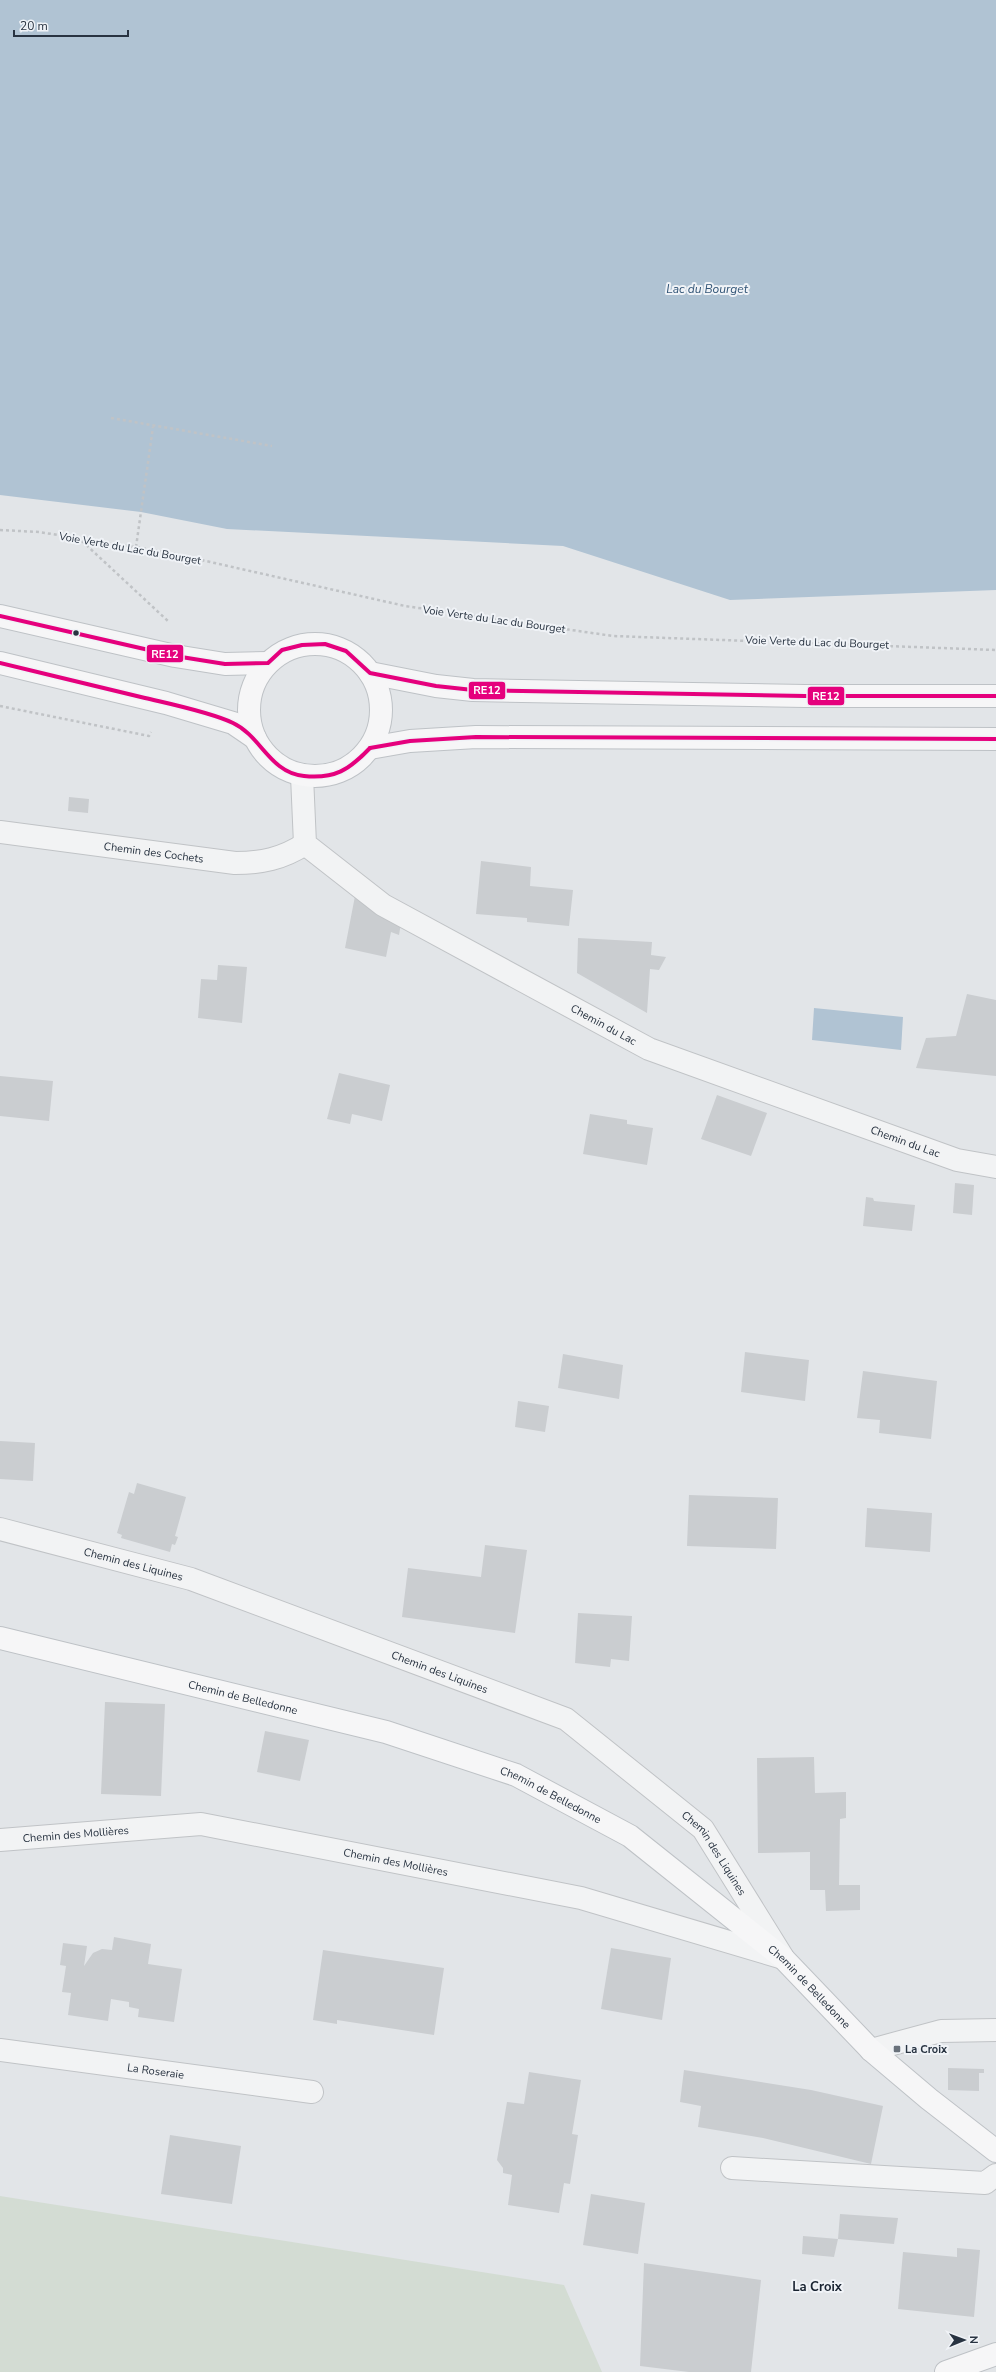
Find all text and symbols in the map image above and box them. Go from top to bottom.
scale bar [14,12,128,38]
text: 20 m [20,18,48,34]
water label: Lac du Bourget [666,281,749,297]
street label: Voie Verte du Lac du Bourget [57,528,202,568]
street label: Voie Verte du Lac du Bourget [421,602,566,637]
unlabelled marker [71,628,81,638]
street label: Voie Verte du Lac du Bourget [744,632,889,653]
line badge: RE12 [146,644,184,663]
text: RE12 [151,647,179,662]
line badge: RE12 [468,681,506,700]
text: RE12 [473,683,501,698]
line badge: RE12 [807,686,845,706]
text: RE12 [812,689,840,704]
street label: Chemin des Cochets [103,839,204,867]
street label: Chemin du Lac [568,1001,639,1049]
street label: Chemin du Lac [868,1122,942,1161]
street label: Chemin des Liquines [82,1544,185,1585]
street label: Chemin des Liquines [389,1647,490,1697]
street label: Chemin de Belledonne [186,1677,299,1718]
street label: Chemin de Belledonne [498,1763,604,1827]
street label: Chemin des Liquines [678,1808,749,1898]
street label: Chemin des Mollières [22,1823,129,1846]
street label: Chemin des Mollières [342,1845,449,1880]
street label: Chemin de Belledonne [764,1942,854,2032]
place label: La Croix [905,2042,948,2057]
marker: La Croix [892,2044,902,2054]
street label: La Roseraie [126,2060,185,2083]
district label: La Croix [792,2278,843,2296]
north arrow [944,2320,984,2360]
text: N [966,2336,981,2344]

